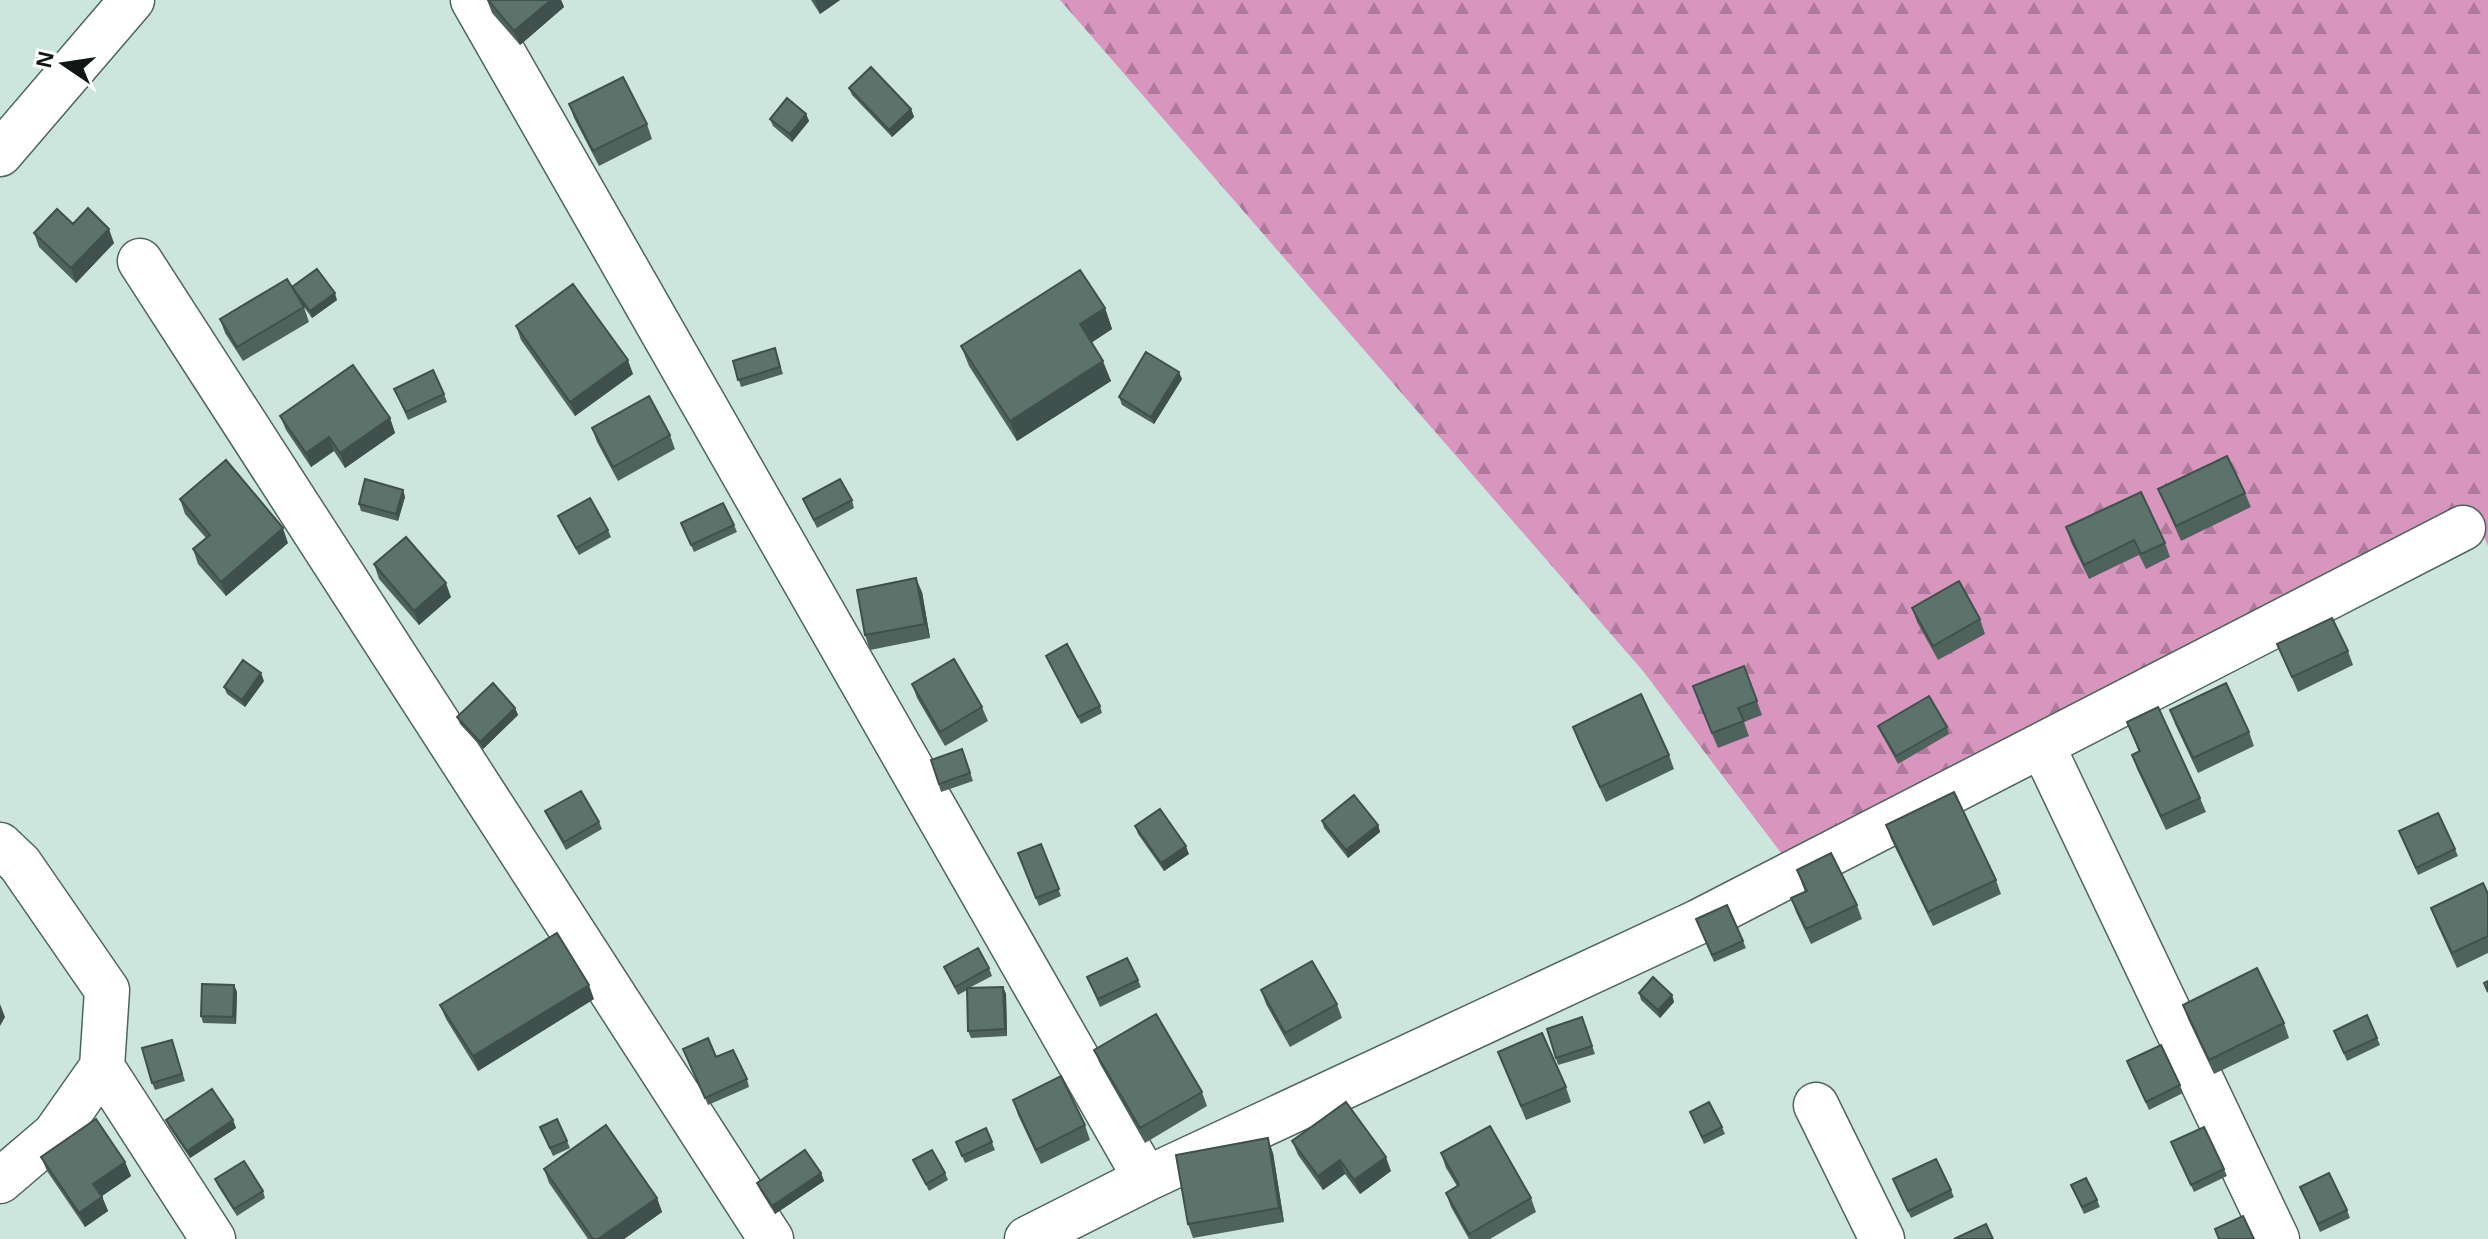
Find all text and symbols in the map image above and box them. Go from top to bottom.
north arrow [24,24,104,104]
text: N [31,49,59,70]

